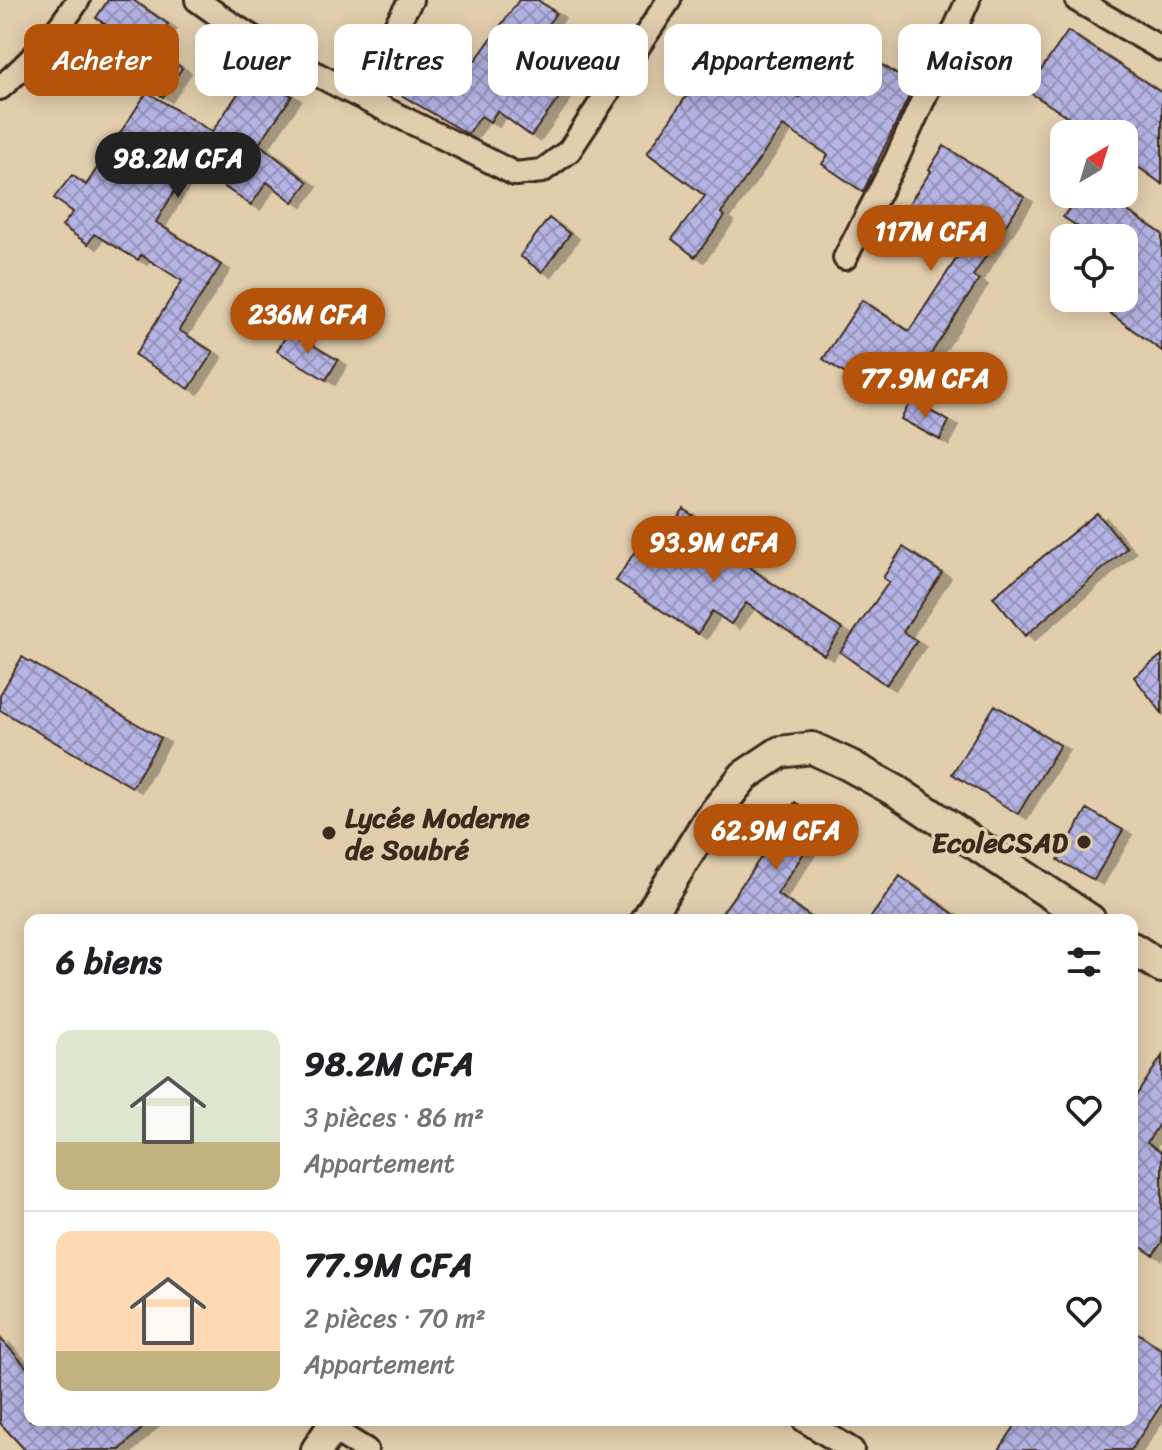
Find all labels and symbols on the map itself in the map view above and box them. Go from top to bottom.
north arrow [1050,120,1138,208]
pin: 98.2M CFA [86,132,270,200]
pin: 117M CFA [848,205,1014,273]
pin: 236M CFA [225,288,391,356]
pin: 77.9M CFA [833,352,1017,420]
pin: 93.9M CFA [622,516,806,584]
place label: Lycée Moderne de Soubré [345,793,530,874]
pin: 62.9M CFA [684,804,868,872]
place label: EcoleCSAD [932,818,1068,867]
marker: Lycée Moderne de Soubré [320,824,338,842]
marker: EcoleCSAD [1075,833,1093,851]

